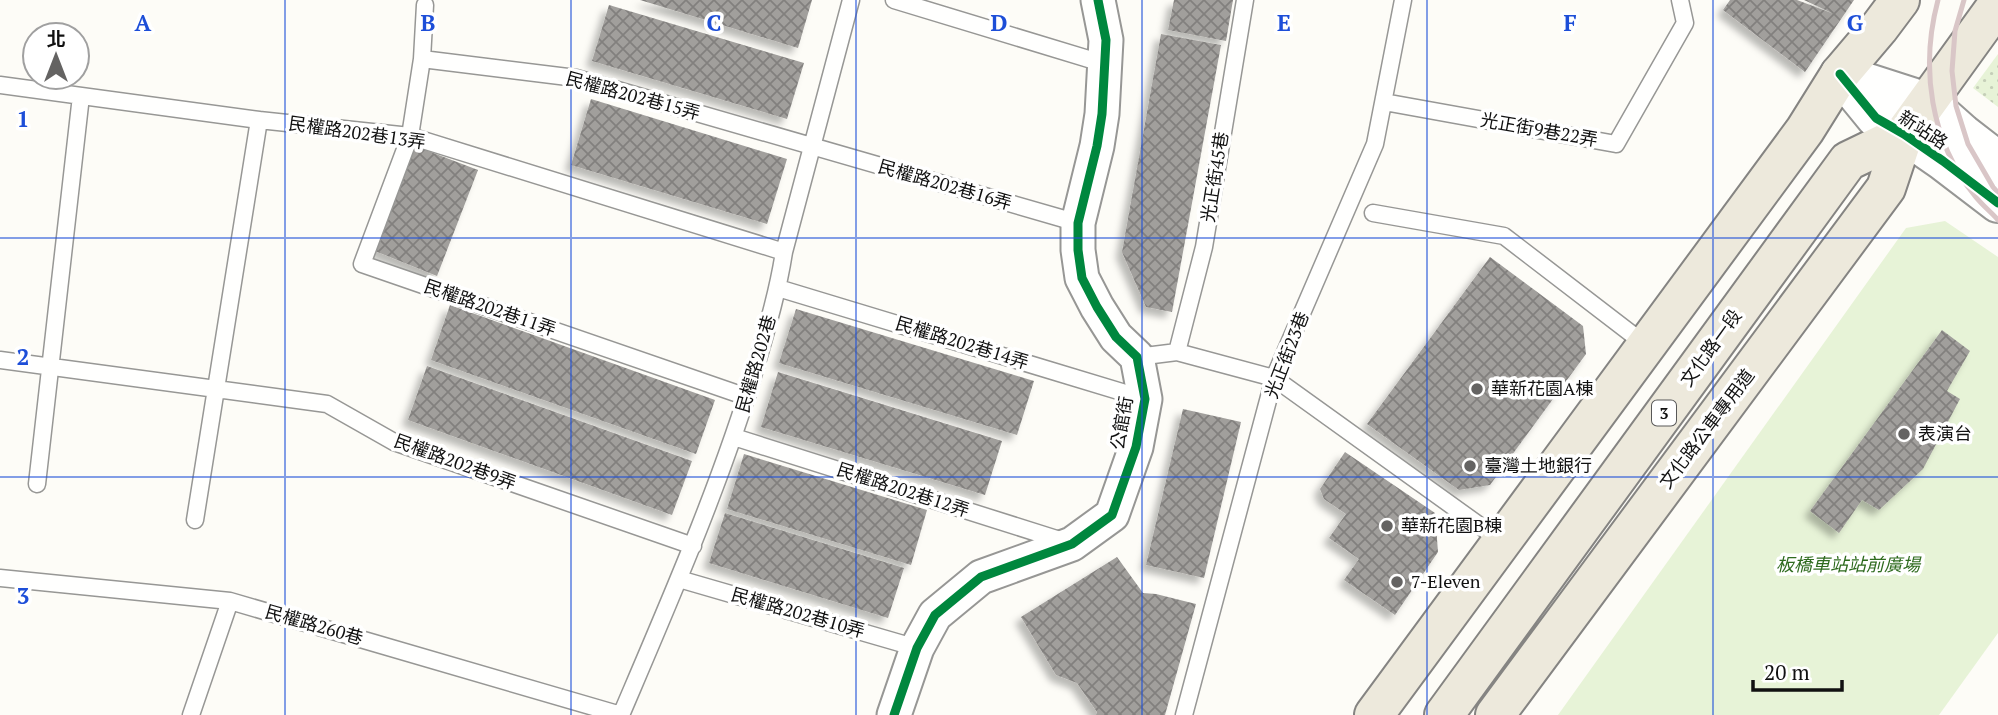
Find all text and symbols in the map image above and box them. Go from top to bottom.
text: A [135,7,152,38]
text: B [421,7,436,38]
text: C [707,7,722,38]
text: D [991,7,1008,38]
text: E [1277,7,1291,38]
text: F [1563,7,1577,38]
text: G [1847,7,1864,38]
north arrow [21,21,91,91]
text: 北 [46,26,66,51]
street label: 民權路202巷15弄 [564,66,703,124]
text: 1 [17,103,30,134]
street label: 新站路 [1894,104,1953,154]
street label: 光正街9巷22弄 [1479,107,1600,151]
street label: 民權路202巷13弄 [287,111,427,153]
street label: 光正街45巷 [1195,130,1233,224]
street label: 民權路202巷16弄 [876,153,1015,215]
street label: 民權路202巷11弄 [421,273,559,341]
street label: 文化路一段 [1674,304,1746,391]
street label: 光正街23巷 [1259,308,1314,402]
street label: 民權路202巷14弄 [893,310,1032,374]
street label: 民權路202巷 [730,312,780,415]
text: 2 [17,341,30,372]
street label: 文化路公車專用道 [1653,364,1759,493]
place label: 華新花園A棟 [1491,376,1593,400]
marker: 華新花園A棟 [1469,381,1485,397]
street label: 公館街 [1105,394,1138,451]
road number: 3 [1652,400,1676,426]
place label: 表演台 [1918,421,1972,445]
marker: 表演台 [1896,426,1912,442]
street label: 民權路202巷9弄 [391,428,520,494]
place label: 臺灣土地銀行 [1484,453,1592,477]
street label: 民權路202巷12弄 [834,456,973,522]
marker: 臺灣土地銀行 [1462,458,1478,474]
place label: 華新花園B棟 [1401,513,1502,537]
marker: 華新花園B棟 [1379,518,1395,534]
park label: 板橋車站站前廣場 [1776,552,1922,576]
place label: 7-Eleven [1411,569,1481,593]
marker: 7-Eleven [1389,574,1405,590]
text: 3 [17,580,30,611]
street label: 民權路202巷10弄 [729,581,868,643]
street label: 民權路260巷 [263,599,366,649]
scale bar [1753,648,1842,692]
text: 20 m [1764,658,1810,686]

